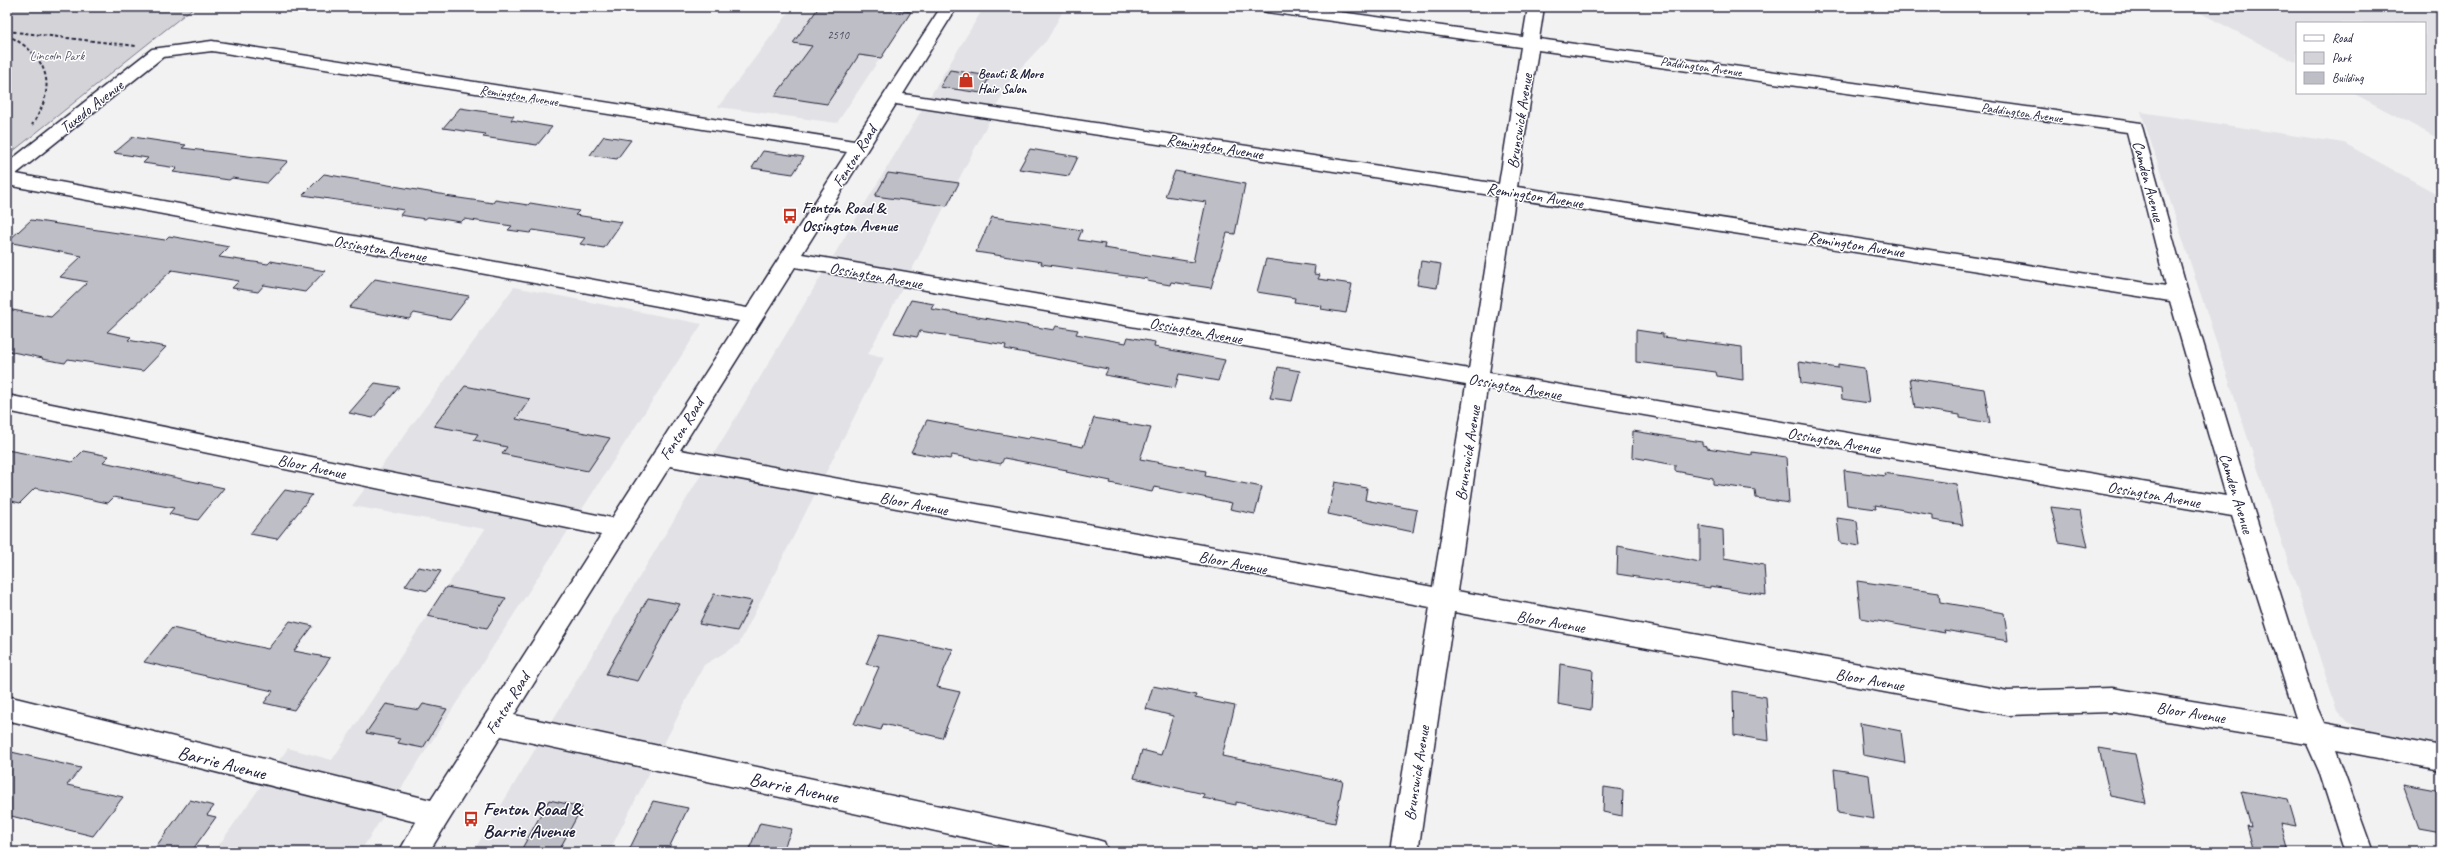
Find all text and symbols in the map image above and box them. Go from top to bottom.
legend [2296,22,2426,94]
house number: 2510 [827,27,850,43]
text: Road [2332,30,2354,46]
park label: Lincoln Park [30,48,86,64]
text: Park [2332,50,2353,66]
street label: Paddington Avenue [1659,53,1743,81]
place label: Beauti & More Hair Salon [978,66,1045,97]
street label: Brunswick Avenue [1503,70,1538,170]
text: Building [2332,70,2364,86]
shop icon: Beauti & More Hair Salon [957,71,975,89]
street label: Tuxedo Avenue [56,75,129,138]
street label: Remington Avenue [479,82,560,110]
street label: Paddington Avenue [1980,99,2064,127]
street label: Fenton Road [828,120,883,191]
street label: Remington Avenue [1165,129,1266,165]
street label: Camden Avenue [2128,139,2169,226]
street label: Remington Avenue [1485,178,1586,214]
place label: Fenton Road & Ossington Avenue [802,198,899,236]
bus stop icon: Fenton Road & Ossington Avenue [781,207,799,225]
street label: Remington Avenue [1806,227,1907,263]
street label: Ossington Avenue [332,231,429,267]
street label: Ossington Avenue [828,258,925,294]
street label: Ossington Avenue [1148,313,1245,349]
street label: Ossington Avenue [1467,369,1564,405]
street label: Fenton Road [655,393,710,464]
street label: Brunswick Avenue [1451,402,1486,502]
street label: Ossington Avenue [1786,423,1883,459]
street label: Bloor Avenue [276,450,349,484]
street label: Camden Avenue [2214,451,2258,538]
street label: Ossington Avenue [2106,477,2203,513]
street label: Bloor Avenue [878,488,951,521]
street label: Bloor Avenue [1197,547,1270,580]
street label: Bloor Avenue [1515,606,1588,638]
street label: Bloor Avenue [1834,664,1907,696]
street label: Fenton Road [481,667,536,738]
street label: Bloor Avenue [2155,698,2228,729]
street label: Brunswick Avenue [1400,722,1435,822]
street label: Barrie Avenue [175,740,270,786]
street label: Barrie Avenue [747,767,842,809]
place label: Fenton Road & Barrie Avenue [483,797,584,843]
bus stop icon: Fenton Road & Barrie Avenue [462,810,480,828]

